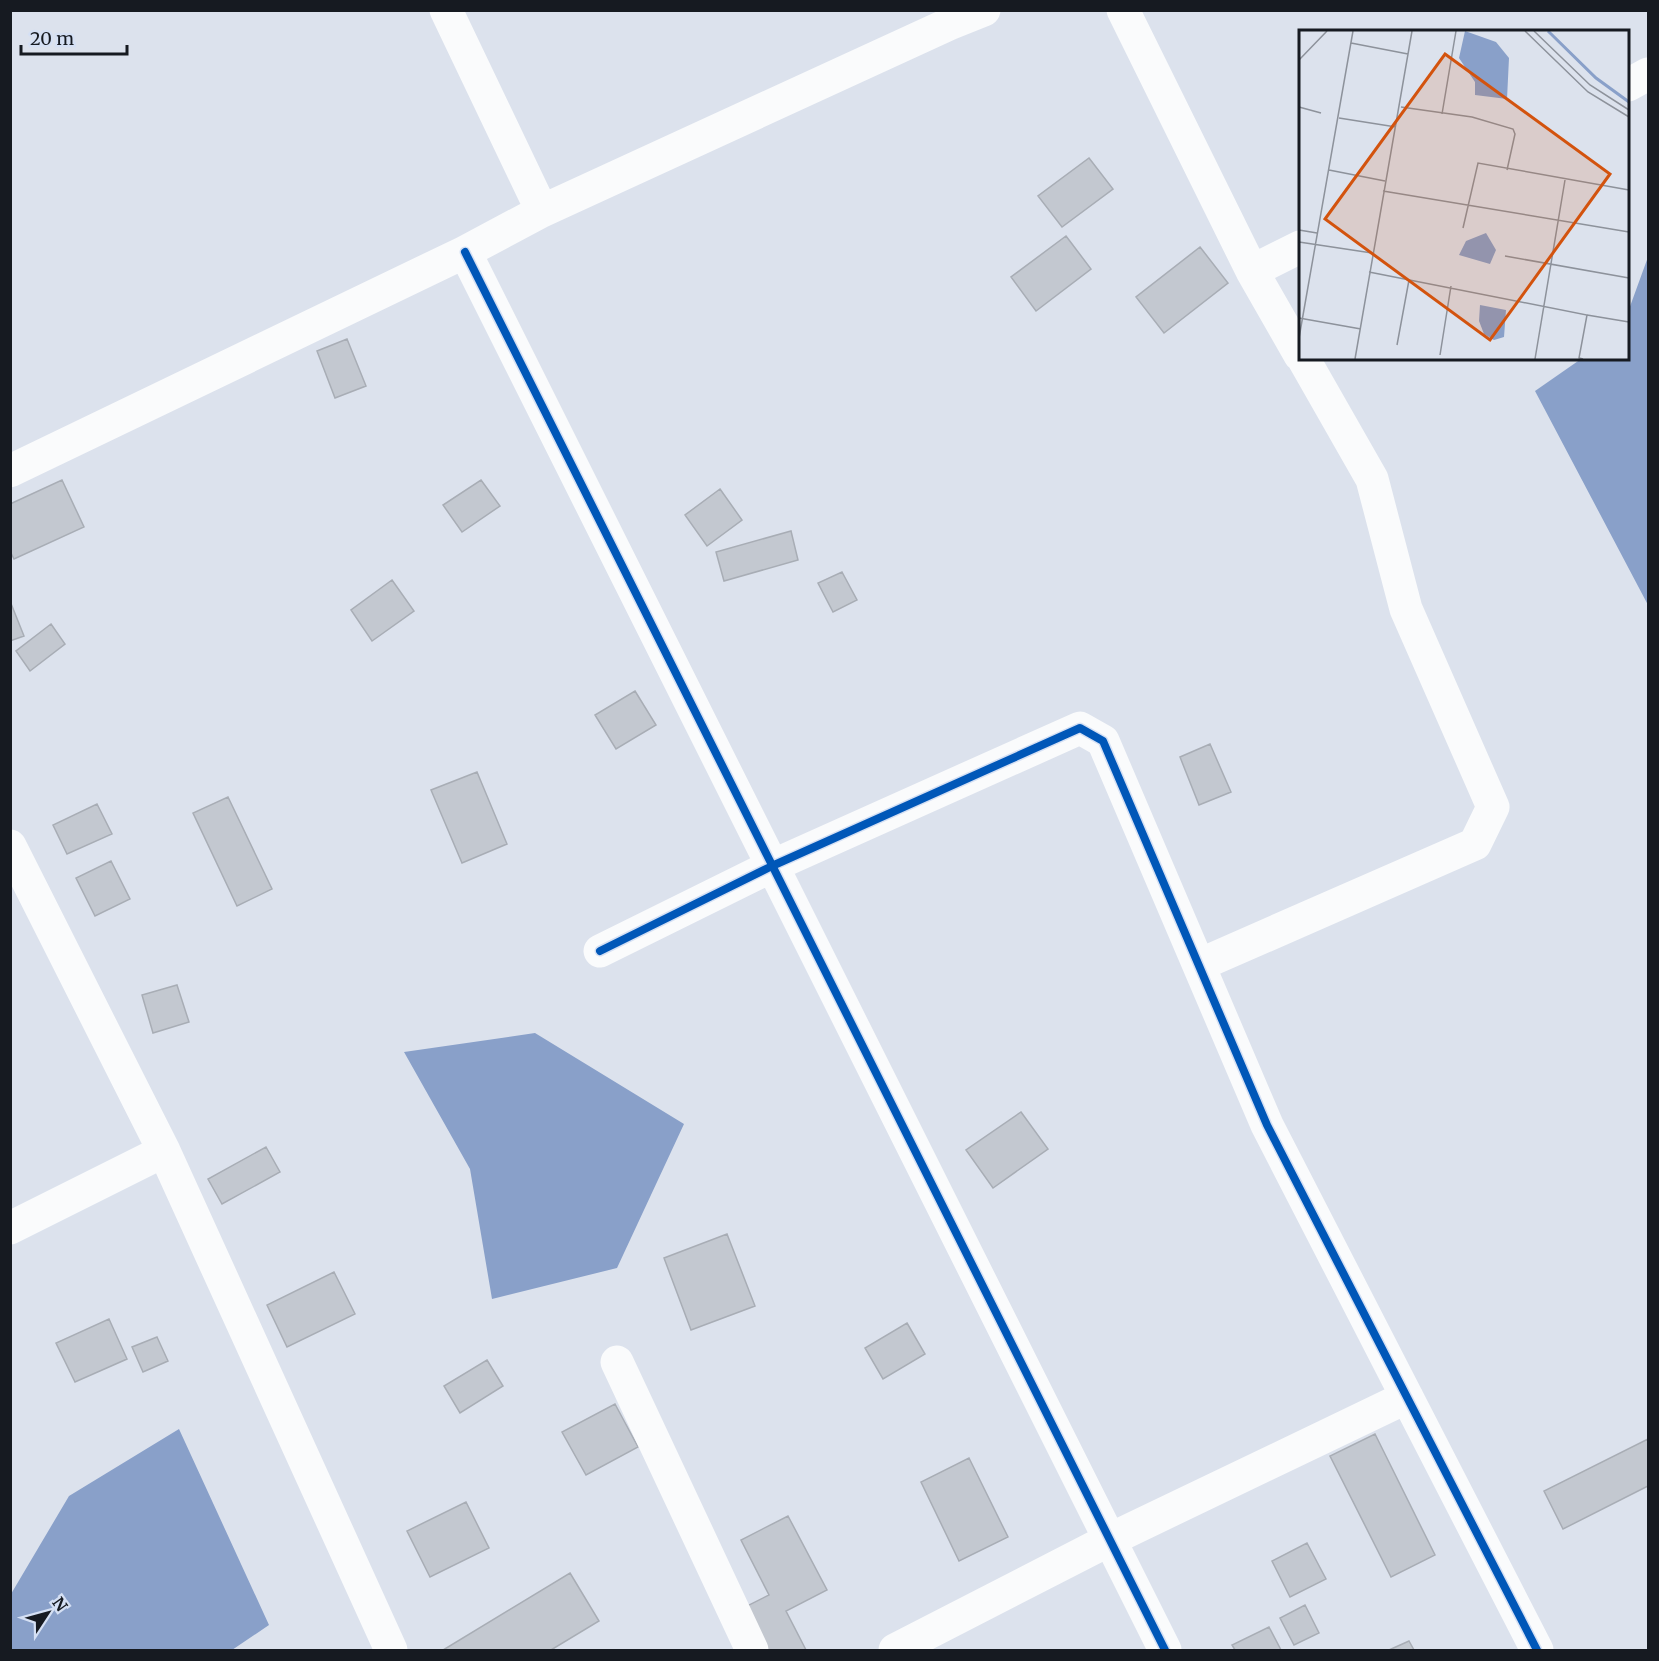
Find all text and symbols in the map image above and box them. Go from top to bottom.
scale bar [21,18,128,56]
text: 20 m [30,27,74,50]
inset map [1299,30,1629,360]
north arrow [18,1583,78,1643]
text: N [48,1593,72,1615]

